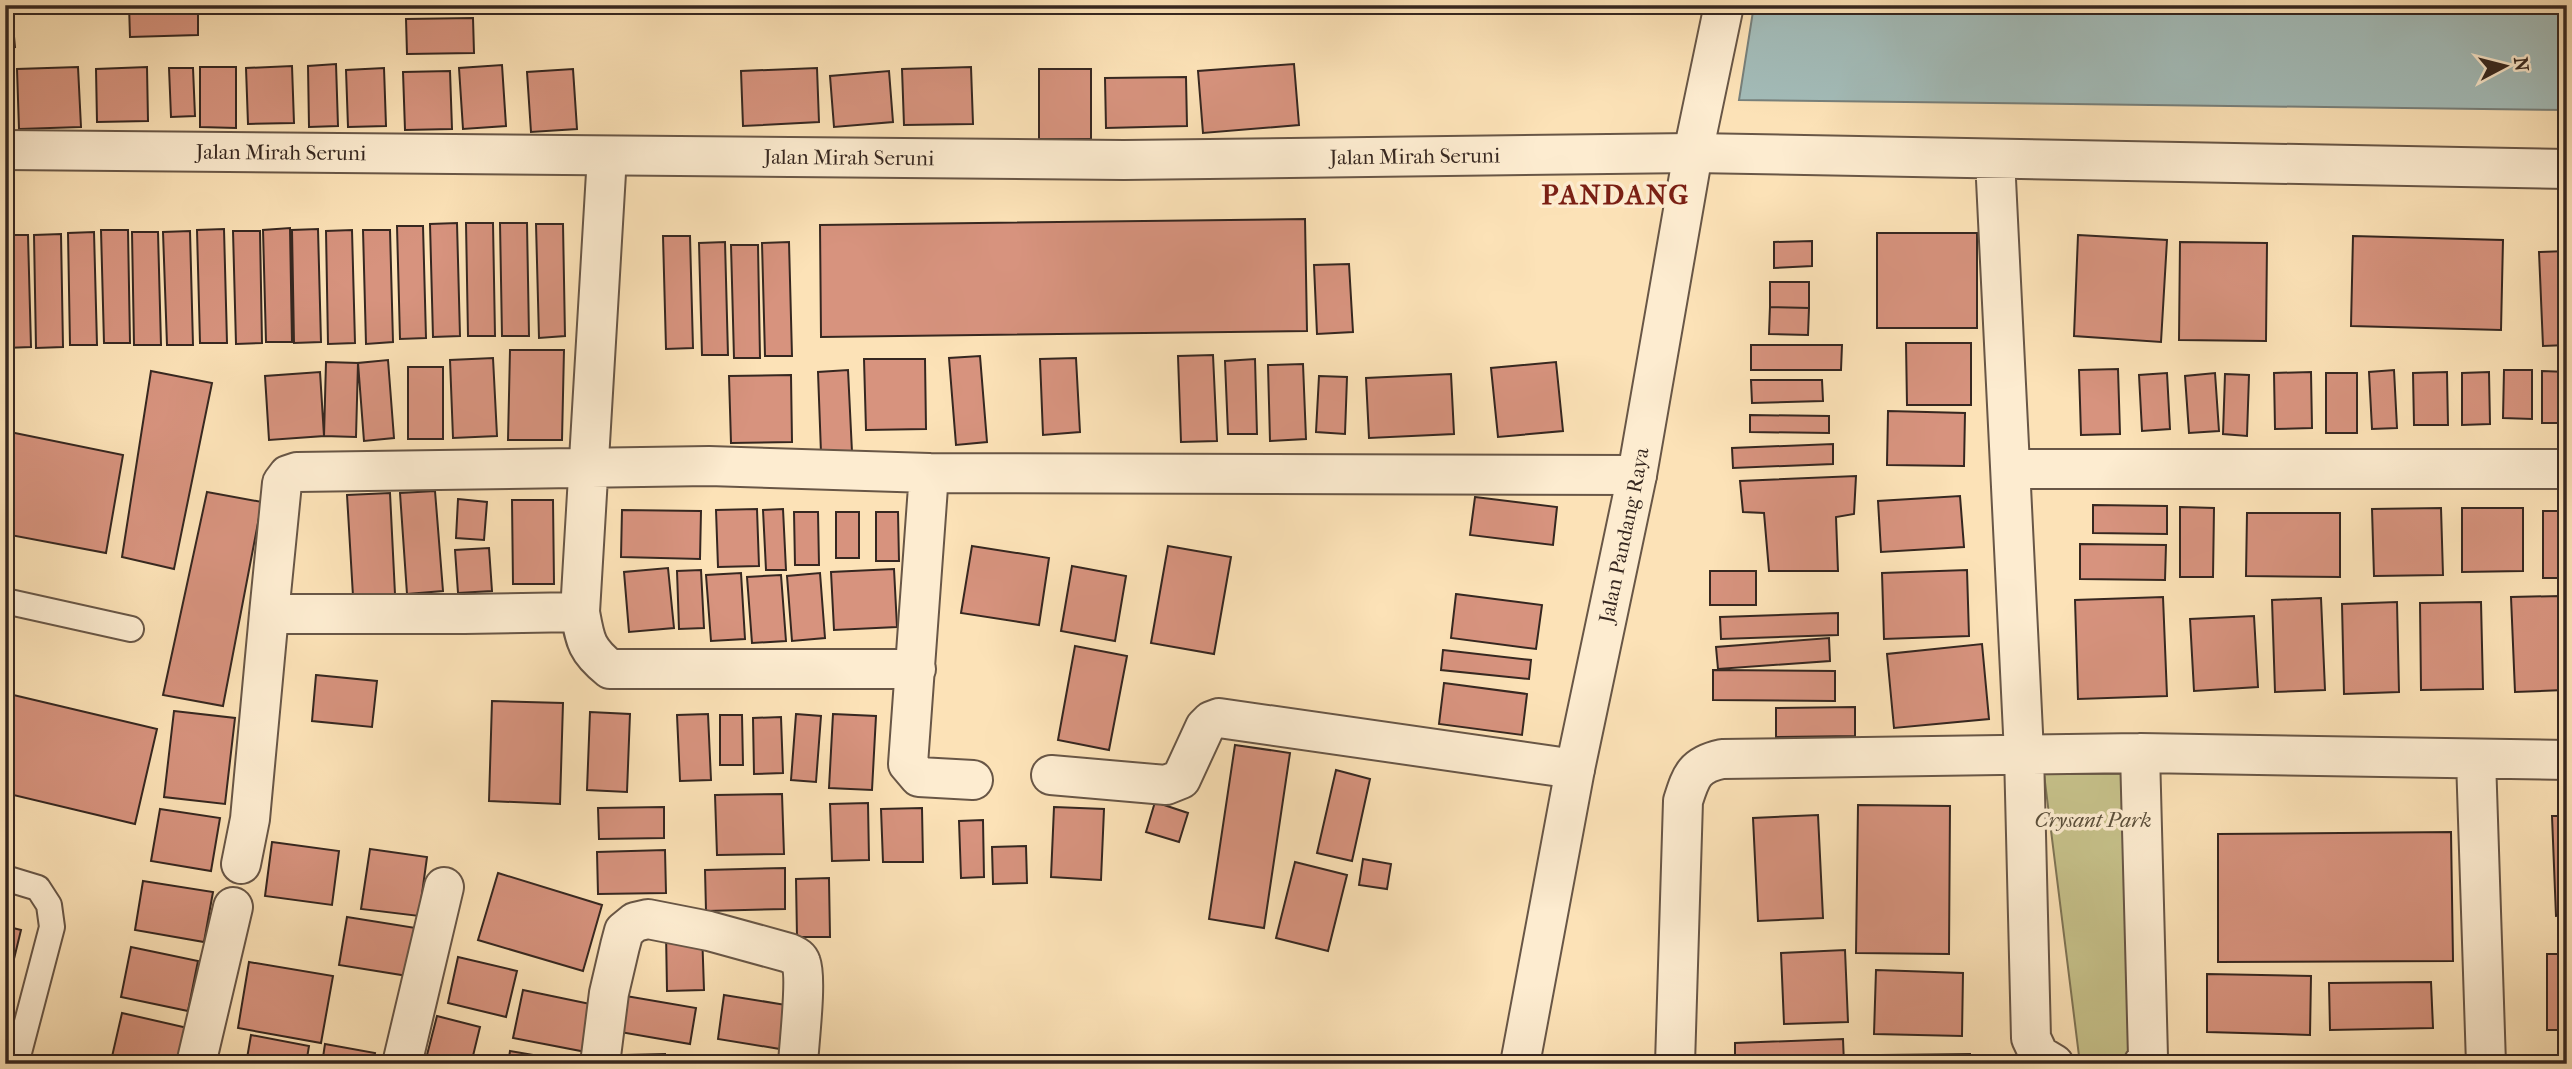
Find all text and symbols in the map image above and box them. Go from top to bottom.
north arrow [2470,32,2540,102]
text: N [2509,56,2533,73]
street label: Jalan Mirah Seruni [194,140,366,165]
street label: Jalan Mirah Seruni [1328,143,1500,169]
street label: Jalan Mirah Seruni [762,145,934,170]
district label: PANDANG [1542,178,1690,211]
street label: Jalan Pandang Raya [1594,445,1654,627]
park label: Crysant Park [2034,808,2152,832]

